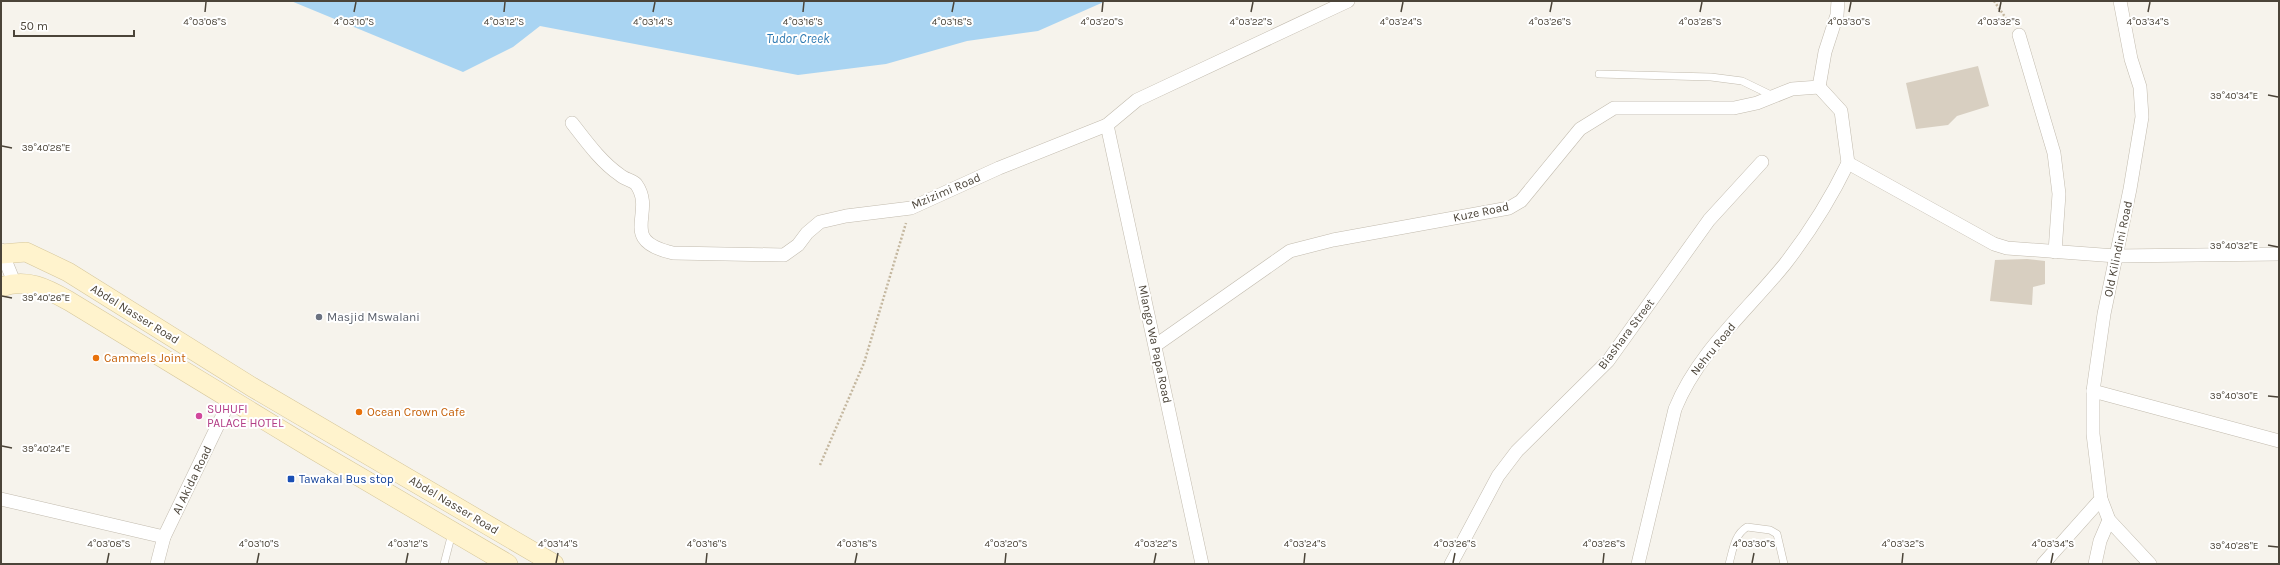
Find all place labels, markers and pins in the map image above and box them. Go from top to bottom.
place label: Masjid Mswalani [327,310,420,324]
marker: Masjid Mswalani [314,312,324,322]
place label: Cammels Joint [104,351,186,365]
marker: Cammels Joint [91,353,101,363]
place label: SUHUFI PALACE HOTEL [207,402,284,430]
place label: Ocean Crown Cafe [367,405,465,419]
marker: Ocean Crown Cafe [354,407,364,417]
marker: SUHUFI PALACE HOTEL [194,411,204,421]
place label: Tawakal Bus stop [299,472,394,486]
marker: Tawakal Bus stop [286,474,296,484]

